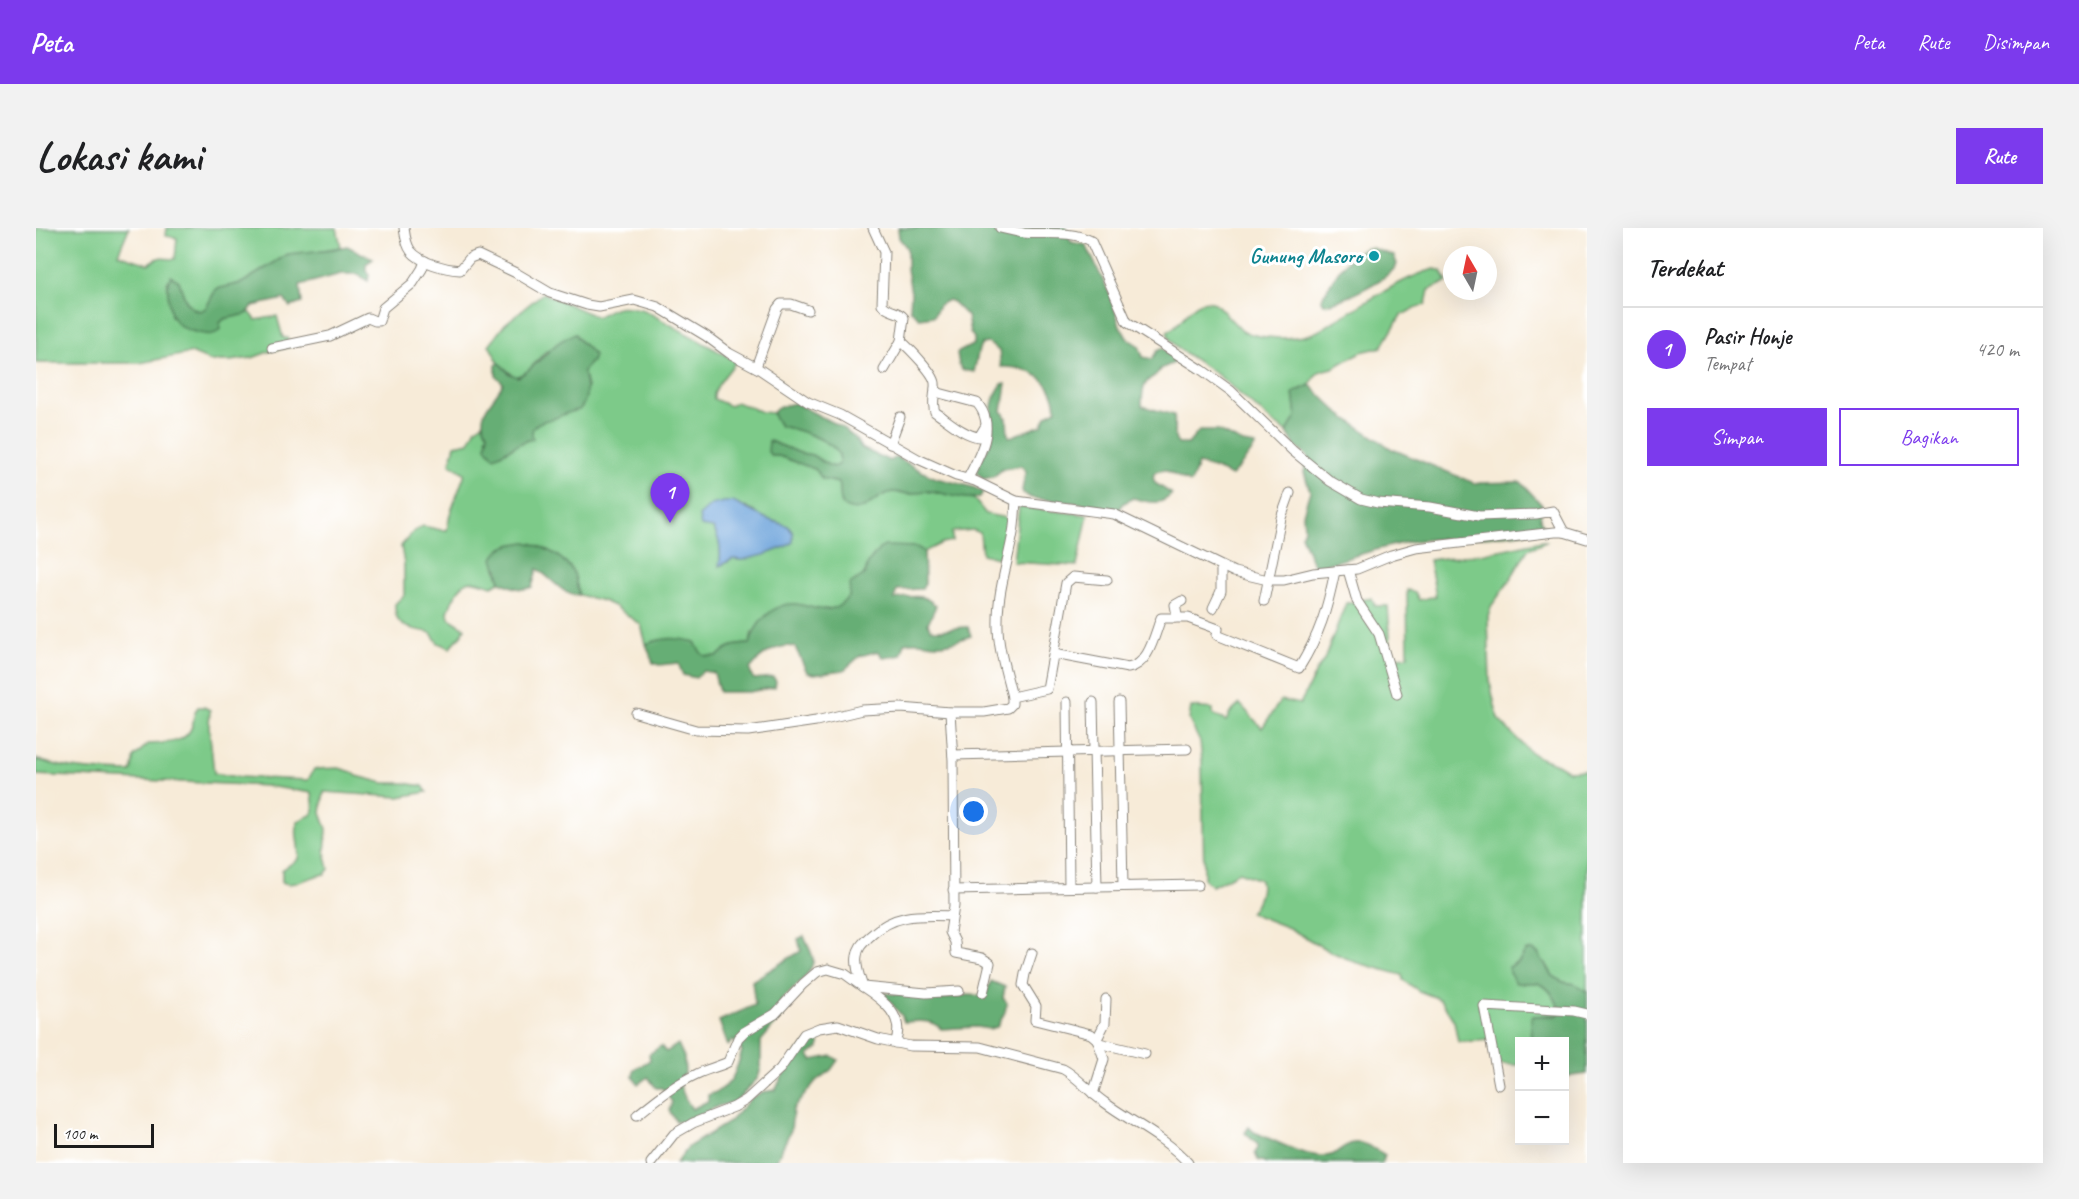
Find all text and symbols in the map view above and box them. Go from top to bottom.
text: Peta [30,25,73,60]
text: Peta [1853,29,1884,55]
text: Rute [1917,29,1950,55]
text: Disimpan [1983,29,2049,55]
button: Rute [1956,128,2043,184]
text: Lokasi kami [36,130,202,183]
place label: Gunung Masoro [1250,243,1364,269]
north arrow [1443,246,1497,300]
marker: Gunung Masoro [1367,249,1381,263]
text: Terdekat [1647,251,1723,284]
text: Pasir Honje [1704,323,1791,351]
text: 1 [1662,337,1671,362]
text: 420 m [1976,337,2019,362]
text: Tempat [1704,351,1751,376]
button: Simpan [1647,408,1827,466]
button: Bagikan [1839,408,2019,466]
pin: 1 [650,474,690,523]
your location [959,797,988,826]
map controls [1515,1037,1569,1145]
button: + [1515,1037,1569,1091]
button: − [1515,1091,1569,1145]
scale bar [54,1121,154,1148]
text: 100 m [63,1124,97,1144]

